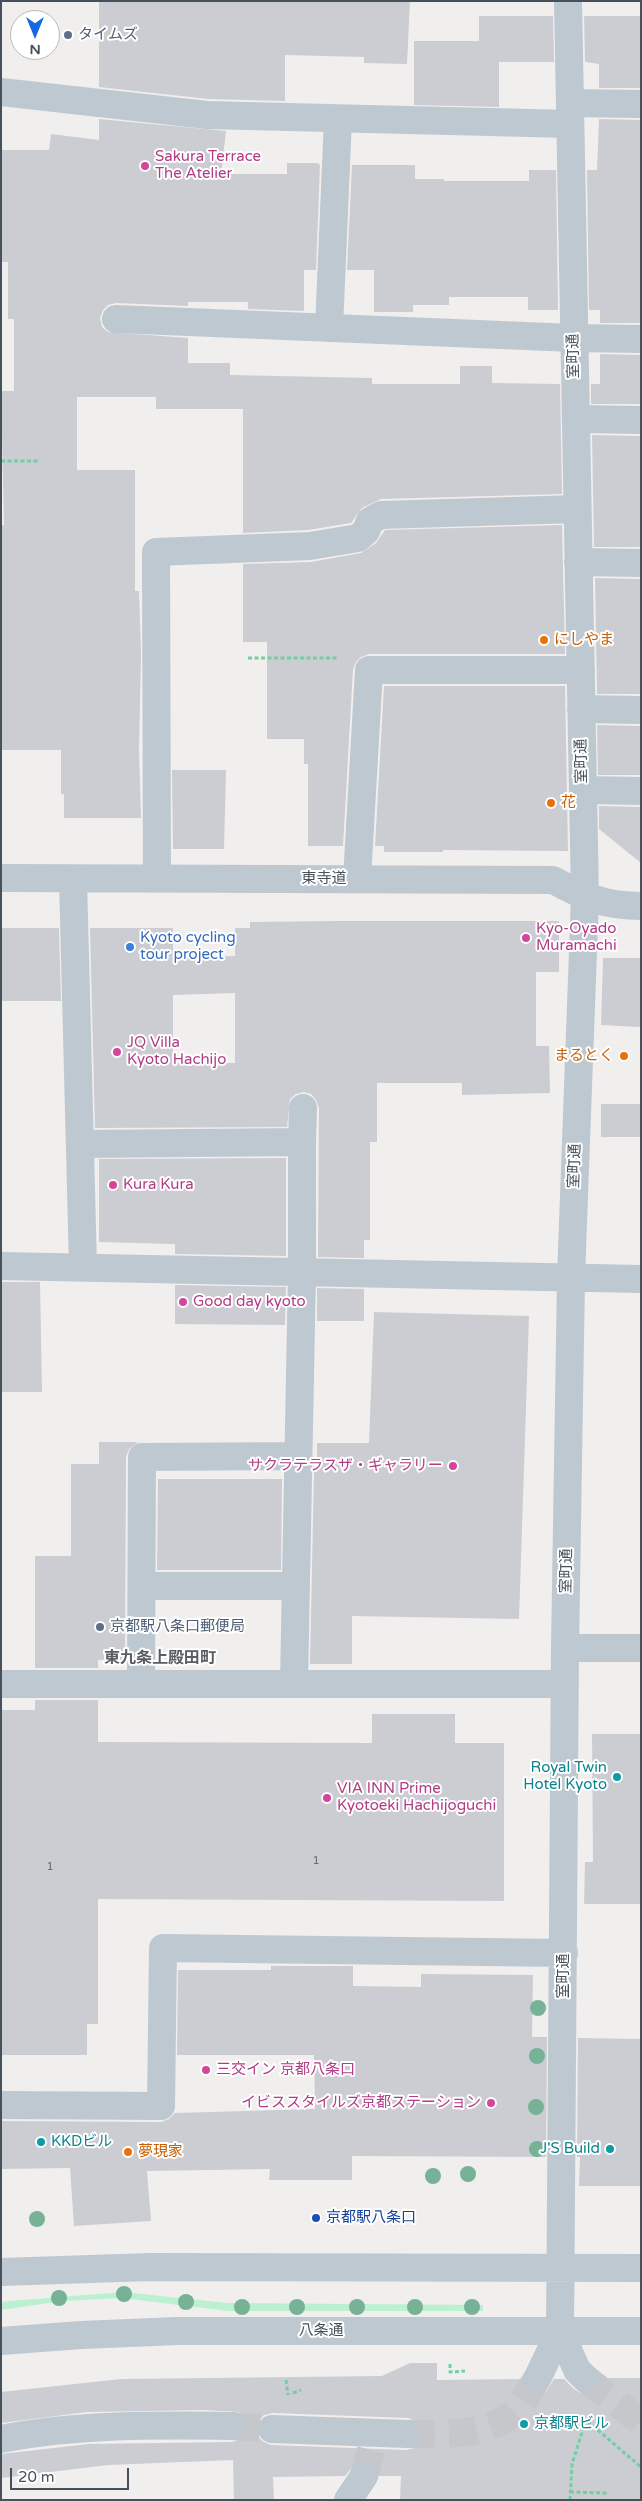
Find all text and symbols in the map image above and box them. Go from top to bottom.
north arrow [10,10,60,60]
place label: タイムズ [78,26,138,44]
marker: タイムズ [62,29,74,41]
text: N [29,41,41,58]
place label: Sakura Terrace The Atelier [155,148,261,183]
marker: Sakura Terrace The Atelier [139,160,151,172]
street label: 室町通 [565,333,583,379]
place label: にしやま [554,631,614,649]
marker: にしやま [538,634,550,646]
street label: 室町通 [573,738,591,784]
place label: 花 [561,794,576,812]
marker: 花 [545,797,557,809]
street label: 東寺道 [302,870,346,888]
place label: Kyo-Oyado Muramachi [536,920,617,955]
place label: Kyoto cycling tour project [140,929,236,964]
marker: Kyo-Oyado Muramachi [520,932,532,944]
marker: Kyoto cycling tour project [124,941,136,953]
place label: JQ Villa Kyoto Hachijo [127,1034,226,1069]
marker: JQ Villa Kyoto Hachijo [111,1046,123,1058]
place label: まるとく [554,1047,614,1065]
marker: まるとく [618,1050,630,1062]
street label: 室町通 [565,1143,585,1189]
place label: Kura Kura [123,1176,194,1194]
marker: Kura Kura [107,1179,119,1191]
place label: Good day kyoto [193,1293,306,1311]
marker: Good day kyoto [177,1296,189,1308]
place label: サクラテラスザ・ギャラリー [248,1457,443,1475]
marker: サクラテラスザ・ギャラリー [447,1460,459,1472]
street label: 室町通 [558,1548,576,1594]
place label: 京都駅八条口郵便局 [110,1618,245,1636]
marker: 京都駅八条口郵便局 [94,1621,106,1633]
district label: 東九条上殿田町 [104,1649,216,1669]
place label: Royal Twin Hotel Kyoto [523,1759,607,1794]
marker: Royal Twin Hotel Kyoto [611,1771,623,1783]
place label: VIA INN Prime Kyotoeki Hachijoguchi [337,1780,496,1815]
marker: VIA INN Prime Kyotoeki Hachijoguchi [321,1792,333,1804]
house number: 1 [312,1854,320,1868]
house number: 1 [46,1860,54,1874]
street label: 室町通 [555,1954,573,1998]
place label: 三交イン 京都八条口 [216,2061,355,2079]
marker: 三交イン 京都八条口 [200,2064,212,2076]
place label: イビススタイルズ京都ステーション [241,2094,481,2112]
marker: イビススタイルズ京都ステーション [485,2097,497,2109]
place label: KKDビル [51,2133,112,2151]
marker: KKDビル [35,2136,47,2148]
place label: J'S Build [540,2140,600,2158]
place label: 夢現家 [138,2143,183,2161]
marker: J'S Build [604,2143,616,2155]
marker: 夢現家 [122,2146,134,2158]
place label: 京都駅八条口 [326,2209,416,2227]
marker: 京都駅八条口 [310,2212,322,2224]
street label: 八条通 [299,2322,343,2340]
place label: 京都駅ビル [534,2415,609,2433]
marker: 京都駅ビル [518,2418,530,2430]
scale bar [12,2458,131,2490]
text: 20 m [18,2468,55,2486]

